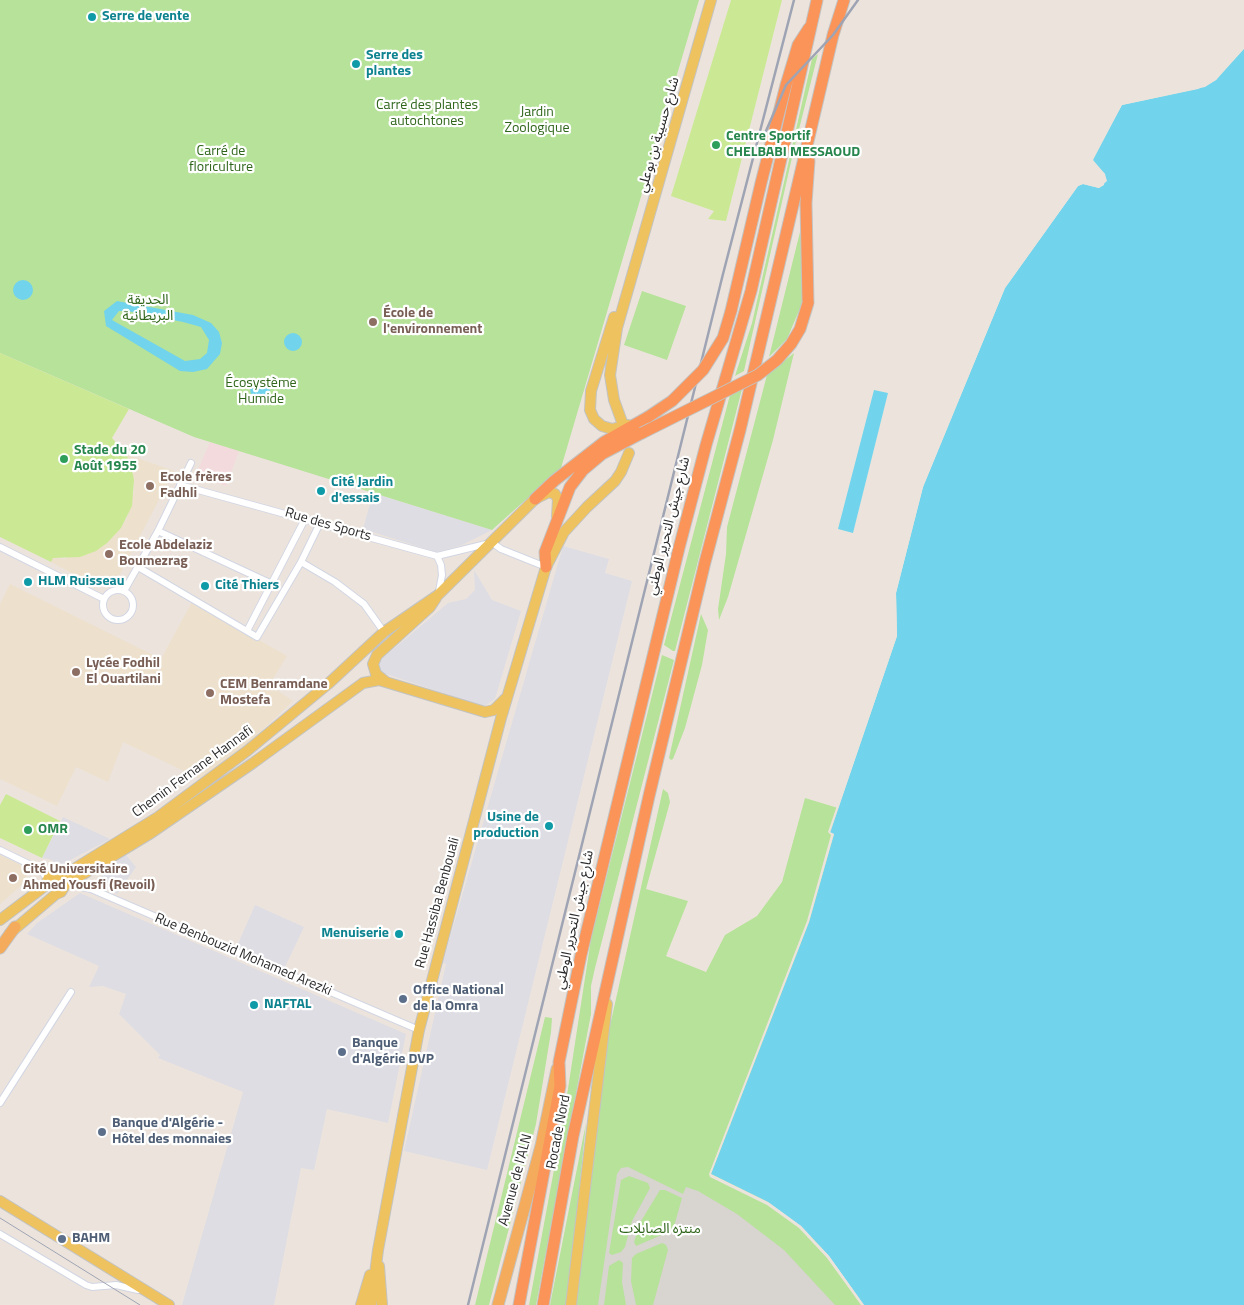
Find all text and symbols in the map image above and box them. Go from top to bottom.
place label: Serre de vente [102,9,189,25]
marker: Serre de vente [86,11,98,23]
place label: Serre des plantes [366,48,423,80]
marker: Serre des plantes [350,58,362,70]
street label: شارع حسيبة بن بوعلي [634,75,684,195]
park label: Carré des plantes autochtones [376,98,478,130]
park label: Jardin Zoologique [505,105,569,138]
place label: Centre Sportif CHELBABI MESSAOUD [726,129,860,162]
marker: Centre Sportif CHELBABI MESSAOUD [710,139,722,151]
park label: Carré de floriculture [189,144,253,176]
park label: الحديقة البريطانية [123,293,173,326]
place label: École de l'environnement [383,306,482,338]
marker: École de l'environnement [367,316,379,328]
park label: Écosystème Humide [225,376,297,408]
place label: Stade du 20 Août 1955 [74,443,146,476]
marker: Stade du 20 Août 1955 [58,453,70,465]
street label: شارع جيش التحرير الوطني [644,455,694,597]
place label: Ecole frères Fadhli [160,470,232,502]
place label: Cité Jardin d'essais [331,475,393,508]
marker: Ecole frères Fadhli [144,480,156,492]
marker: Cité Jardin d'essais [315,485,327,497]
street label: Rue des Sports [283,505,373,545]
place label: Ecole Abdelaziz Boumezrag [119,538,212,570]
marker: Ecole Abdelaziz Boumezrag [103,548,115,560]
place label: HLM Ruisseau [38,574,124,590]
marker: HLM Ruisseau [22,576,34,588]
place label: Cité Thiers [215,578,279,594]
marker: Cité Thiers [199,580,211,592]
place label: Lycée Fodhil El Ouartilani [86,656,161,689]
marker: Lycée Fodhil El Ouartilani [70,666,82,678]
place label: CEM Benramdane Mostefa [220,677,328,710]
marker: CEM Benramdane Mostefa [204,687,216,699]
street label: Chemin Fernane Hannafi [129,723,257,821]
place label: Usine de production [473,810,539,842]
marker: Usine de production [543,820,555,832]
place label: OMR [38,822,68,838]
marker: OMR [22,824,34,836]
street label: Rue Hassiba Benbouali [412,836,464,970]
street label: شارع جيش التحرير الوطني [552,849,598,991]
place label: Cité Universitaire Ahmed Yousfi (Revoil) [23,862,155,894]
marker: Cité Universitaire Ahmed Yousfi (Revoil) [7,872,19,884]
street label: Rue Benbouzid Mohamed Arezki [152,910,334,1000]
place label: Menuiserie [321,926,389,942]
marker: Menuiserie [393,928,405,940]
place label: Office National de la Omra [413,983,504,1016]
marker: Office National de la Omra [397,993,409,1005]
place label: NAFTAL [264,997,311,1013]
marker: NAFTAL [248,999,260,1011]
place label: Banque d'Algérie DVP [352,1036,434,1068]
marker: Banque d'Algérie DVP [336,1046,348,1058]
street label: Rocade Nord [544,1093,574,1171]
place label: Banque d'Algérie - Hôtel des monnaies [112,1116,232,1148]
marker: Banque d'Algérie - Hôtel des monnaies [96,1126,108,1138]
street label: Avenue de l'ALN [496,1132,536,1228]
park label: منتزه الصابلات [619,1222,701,1238]
place label: BAHM [72,1231,110,1247]
marker: BAHM [56,1233,68,1245]

